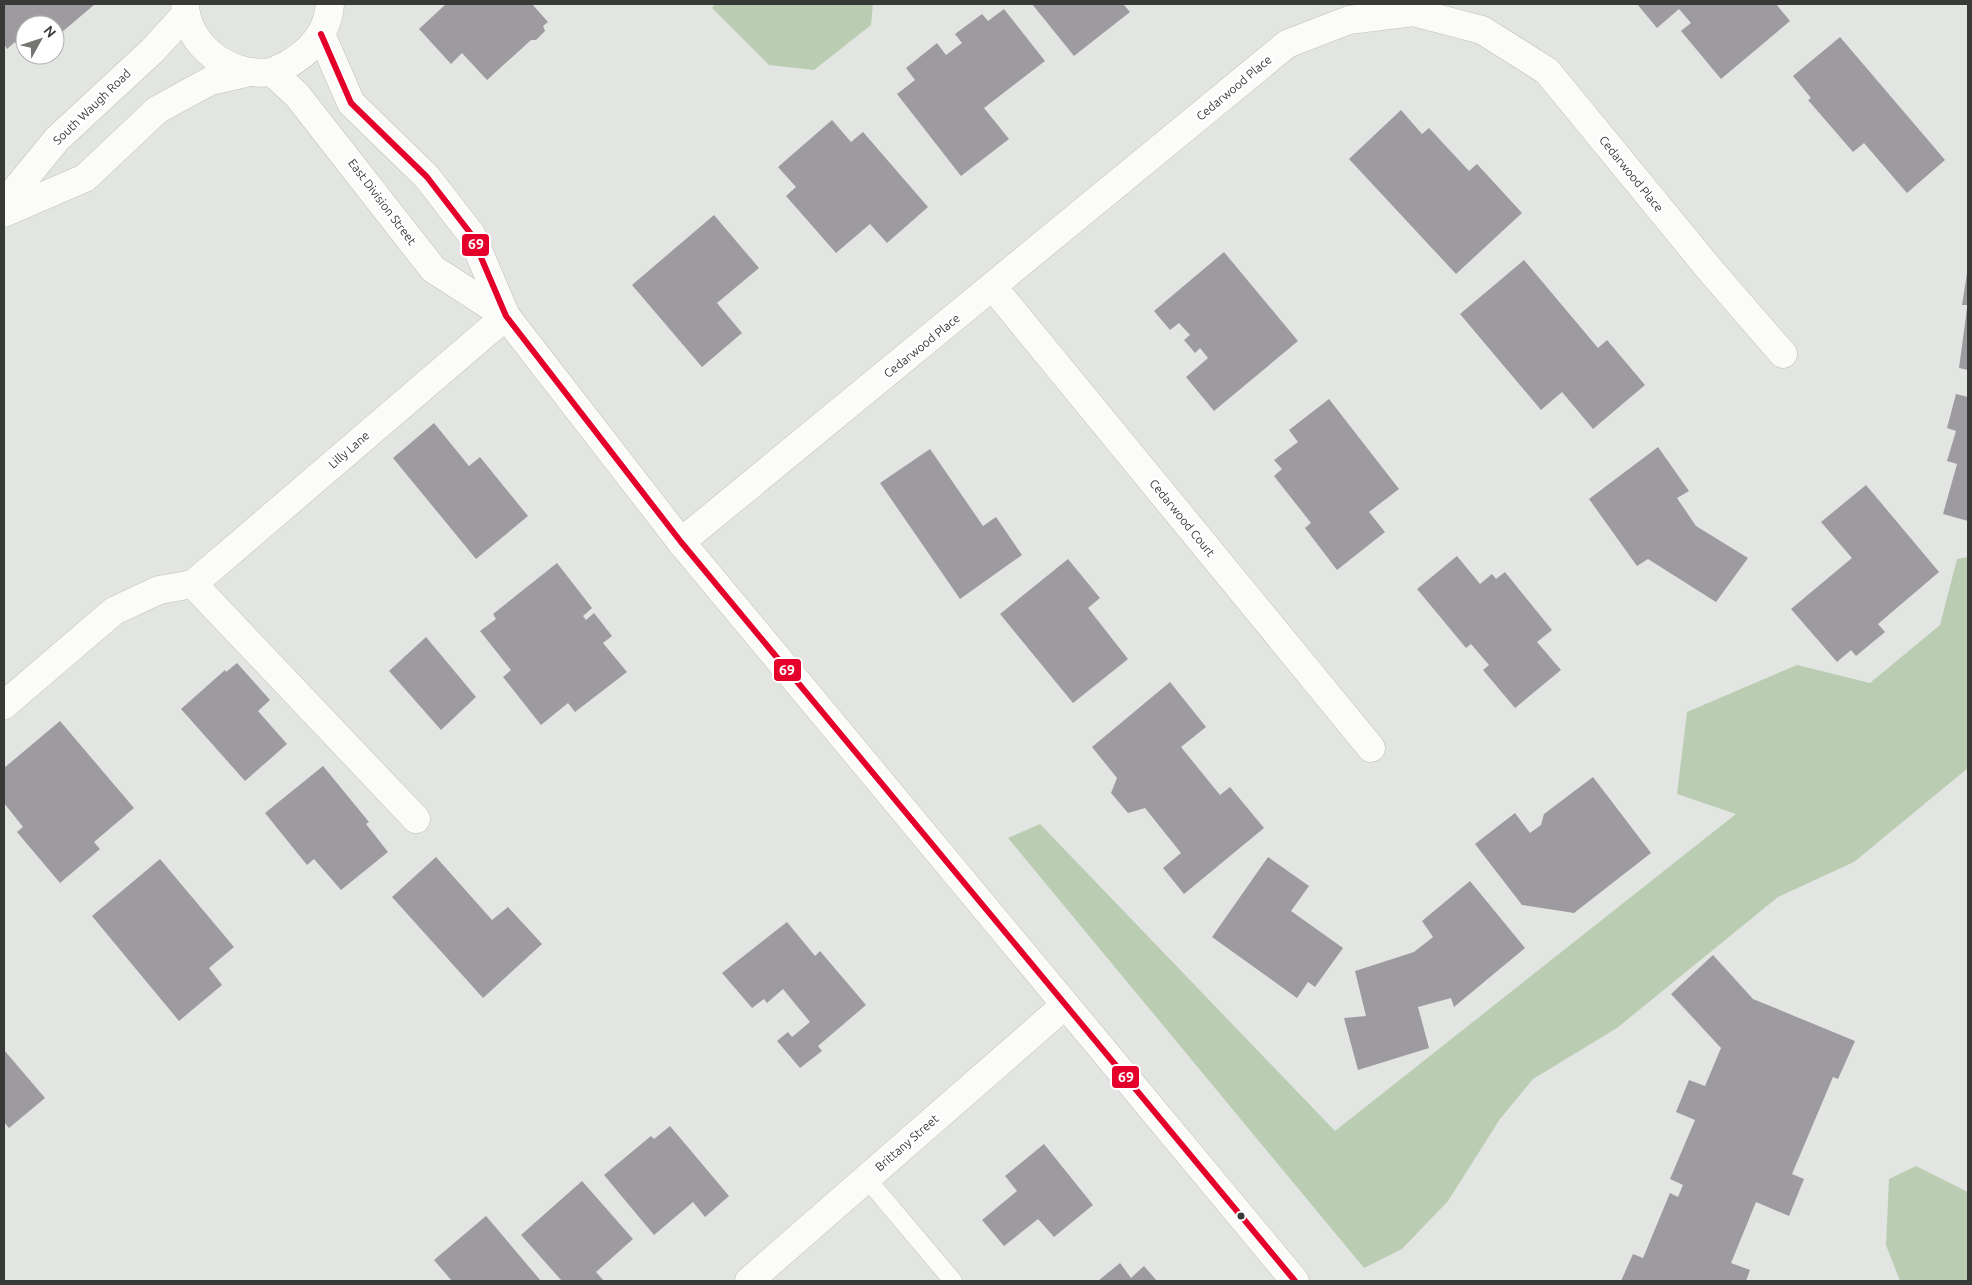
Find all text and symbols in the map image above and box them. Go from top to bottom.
north arrow [15,15,65,65]
text: N [40,22,59,41]
street label: Cedarwood Place [1194,53,1274,123]
street label: South Waugh Road [50,66,133,147]
street label: Cedarwood Place [1597,133,1666,214]
street label: East Division Street [346,156,419,247]
line badge: 69 [461,233,490,257]
text: 69 [468,236,484,252]
street label: Cedarwood Place [881,311,962,380]
street label: Lilly Lane [326,428,372,471]
street label: Cedarwood Court [1147,476,1218,559]
line badge: 69 [773,658,802,682]
text: 69 [779,662,795,678]
line badge: 69 [1111,1065,1140,1089]
text: 69 [1118,1069,1134,1085]
street label: Brittany Street [872,1111,941,1174]
unlabelled marker [1236,1211,1246,1221]

